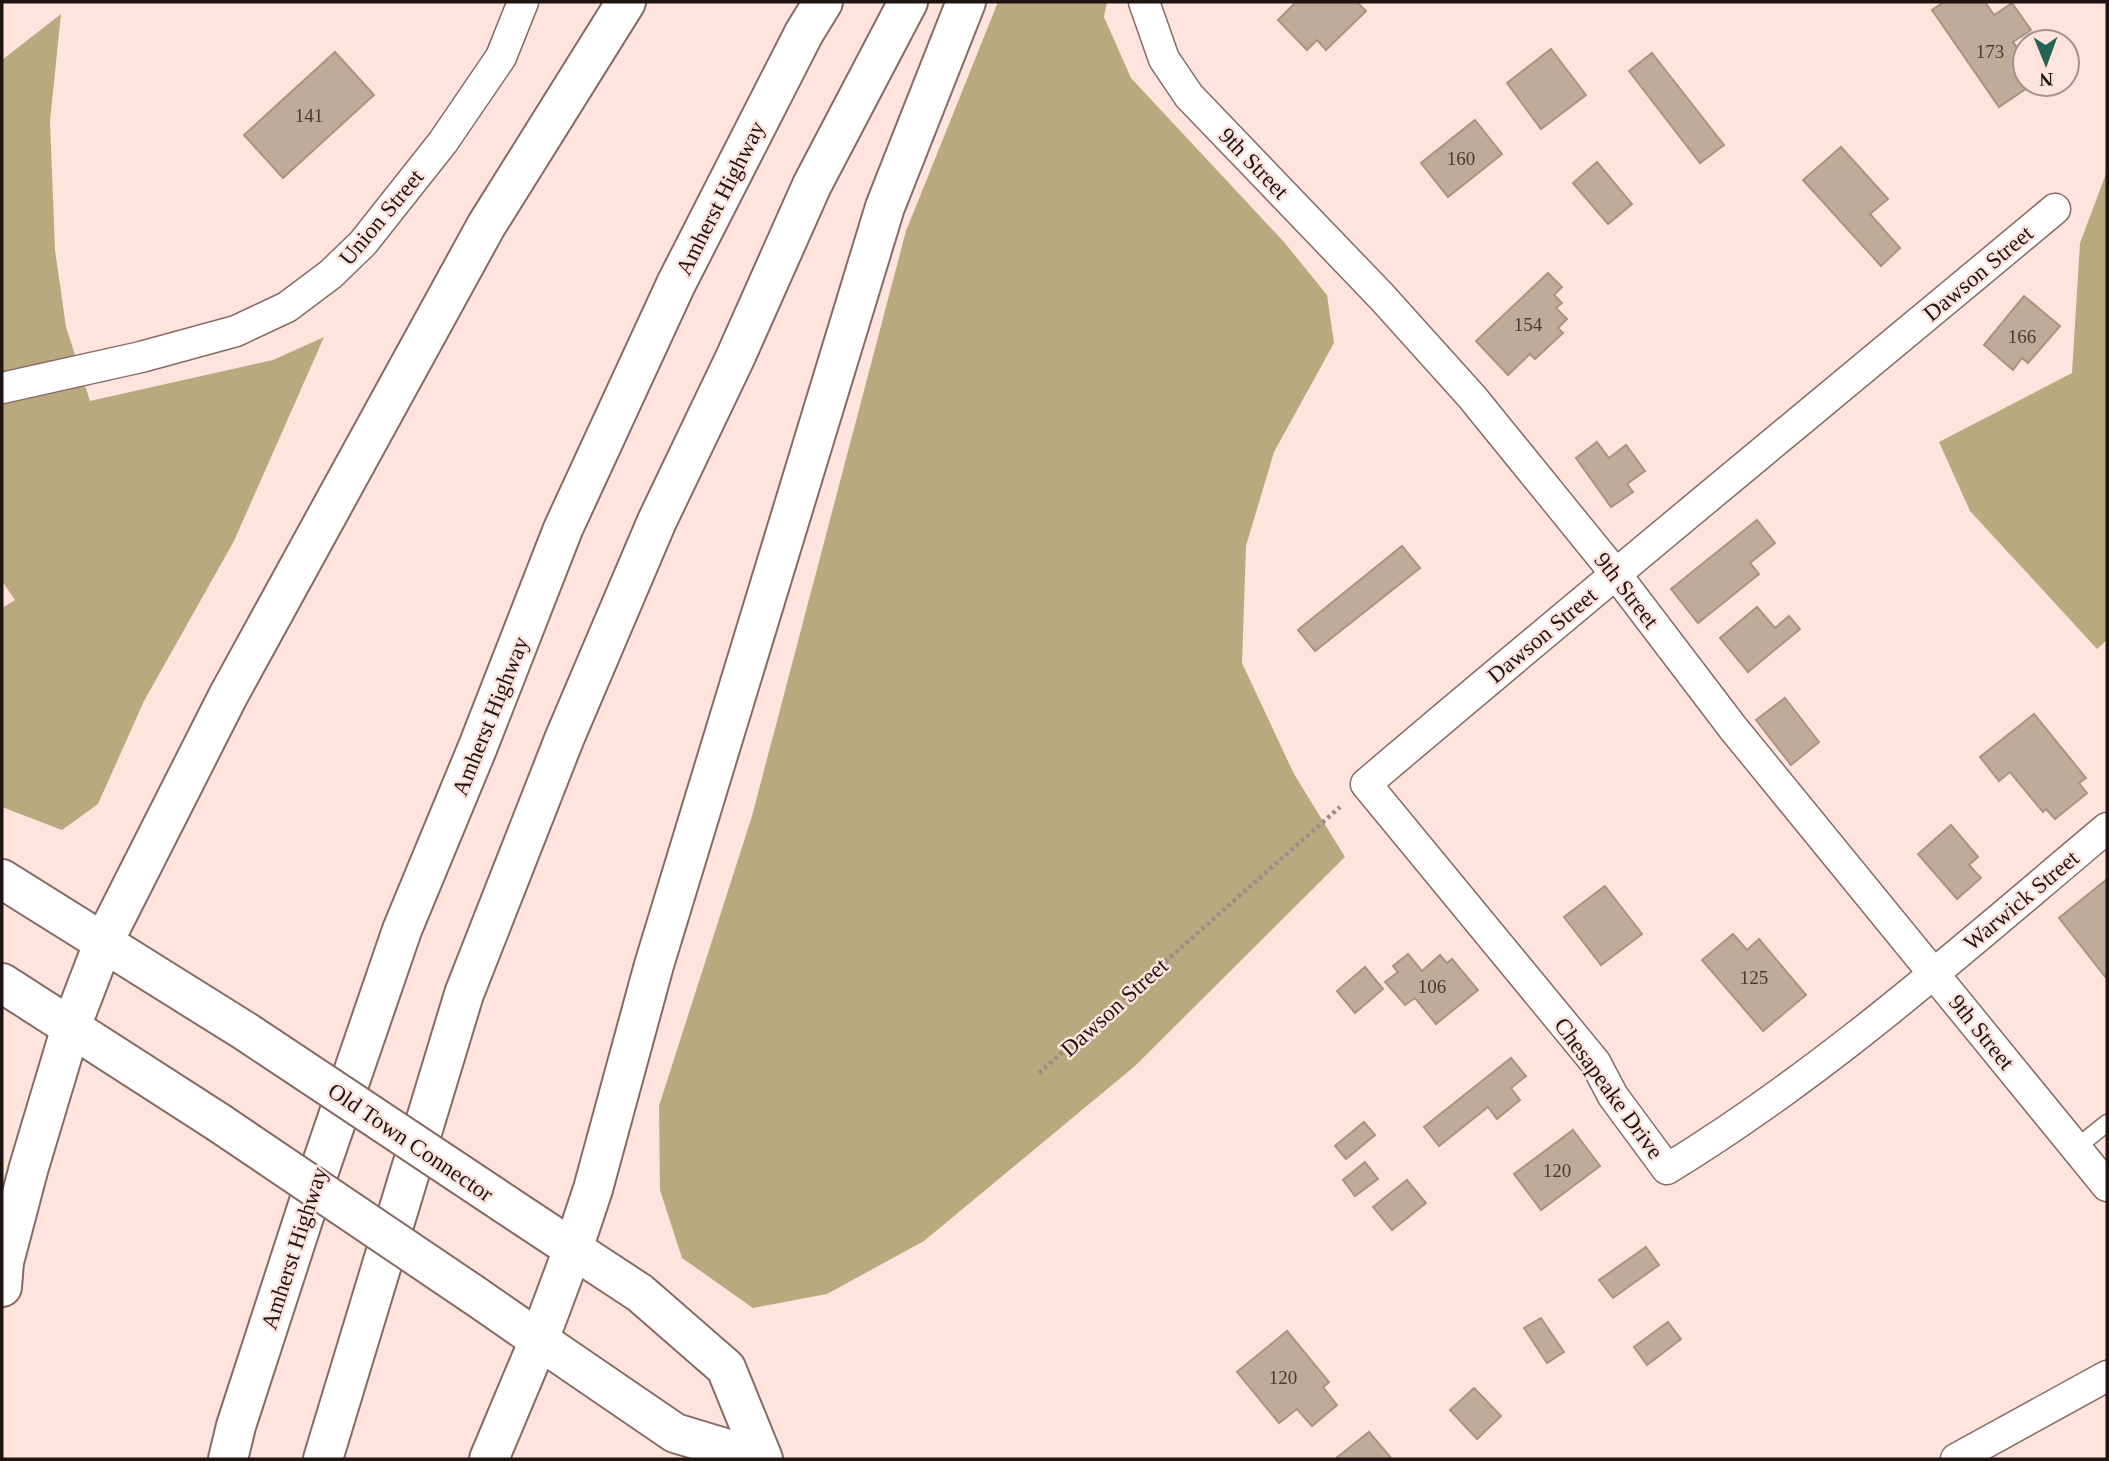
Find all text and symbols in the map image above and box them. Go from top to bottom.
north arrow [2011,28,2081,98]
house number: 173 [1976,41,2004,62]
text: N [2039,69,2053,90]
house number: 141 [295,105,323,126]
street label: Amherst Highway [671,117,770,279]
street label: 9th Street [1214,123,1294,204]
house number: 160 [1447,148,1475,169]
street label: Union Street [334,164,429,270]
street label: Dawson Street [1919,220,2038,326]
house number: 154 [1514,314,1543,335]
house number: 166 [2008,326,2036,347]
street label: 9th Street [1589,548,1664,633]
street label: Dawson Street [1483,582,1602,688]
street label: Amherst Highway [447,633,534,799]
street label: Warwick Street [1959,845,2084,956]
street label: Dawson Street [1056,953,1173,1062]
house number: 125 [1740,967,1768,988]
house number: 106 [1418,976,1446,997]
street label: 9th Street [1944,990,2020,1075]
street label: Chesapeake Drive [1549,1013,1668,1164]
street label: Old Town Connector [324,1078,498,1207]
house number: 120 [1543,1160,1571,1181]
street label: Amherst Highway [256,1163,333,1333]
house number: 120 [1269,1367,1297,1388]

